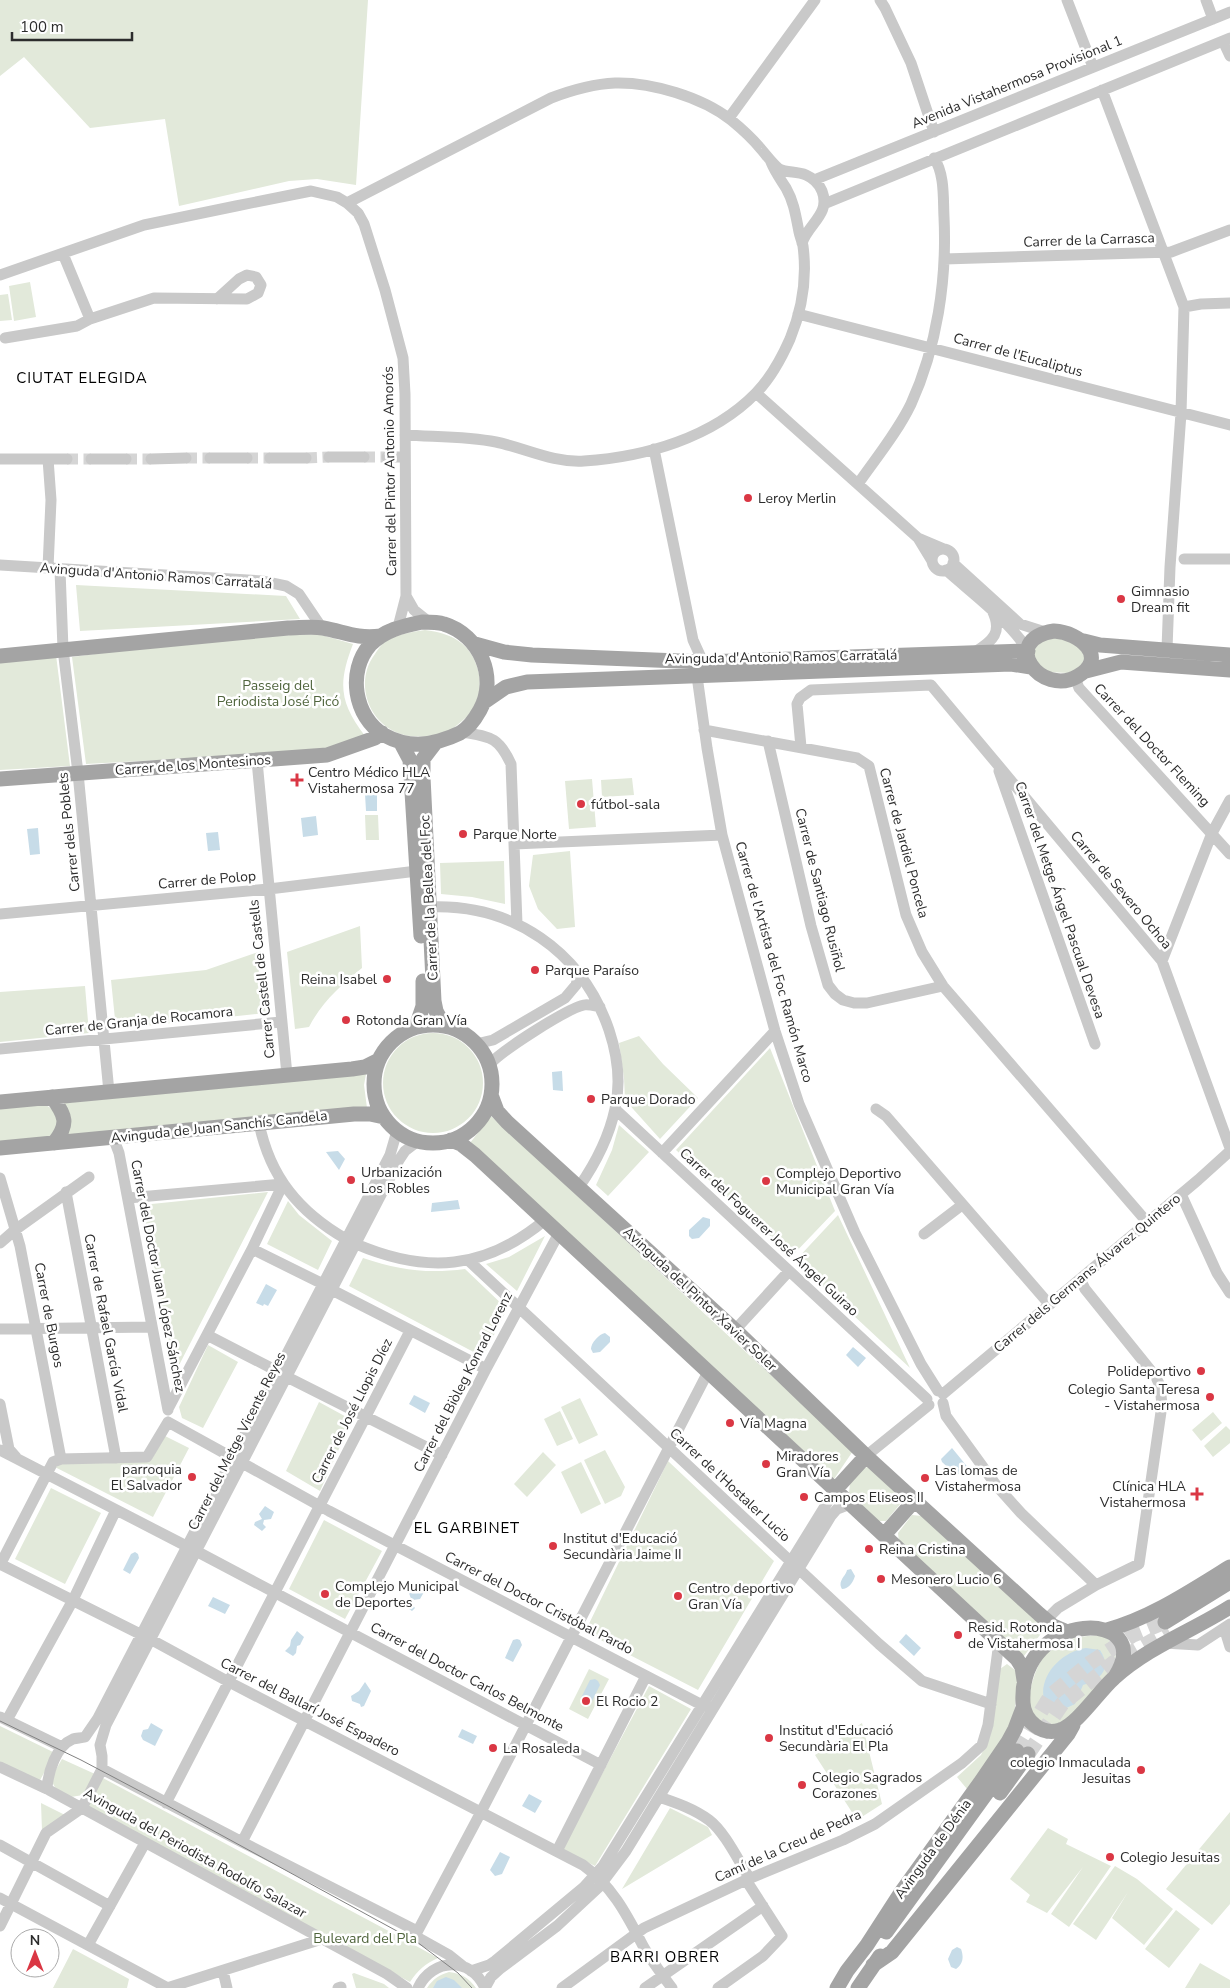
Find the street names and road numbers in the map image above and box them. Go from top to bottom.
street label: Avenida Vistahermosa Provisional 1 [909,31,1125,133]
street label: Carrer de la Carrasca [1023,228,1155,252]
street label: Carrer de l'Eucaliptus [951,329,1085,382]
street label: Carrer del Pintor Antonio Amorós [379,366,401,576]
street label: Avinguda d'Antonio Ramos Carratalá [39,558,273,594]
street label: Avinguda d'Antonio Ramos Carratalá [664,645,898,669]
street label: Carrer del Doctor Fleming [1090,679,1214,811]
street label: Carrer de los Montesinos [114,750,272,780]
street label: Carrer de Jardiel Poncela [875,766,933,920]
street label: Carrer dels Poblets [53,771,85,893]
street label: Carrer del Metge Ángel Pascual Devesa [1010,779,1110,1021]
street label: Carrer de Santiago Rusiñol [790,806,850,975]
street label: Carrer de la Bellea del Foc [415,814,443,981]
street label: Carrer de Severo Ochoa [1066,827,1176,953]
street label: Carrer de l'Artista del Foc Ramón Marco [730,839,818,1085]
street label: Carrer de Polop [157,866,257,894]
street label: Carrer Castell de Castells [244,898,280,1059]
street label: Carrer de Granja de Rocamora [44,1002,234,1040]
street label: Avinguda de Juan Sanchís Candela [110,1106,328,1148]
street label: Carrer del Foguerer José Ángel Guirao [675,1144,863,1320]
street label: Carrer del Doctor Juan López Sánchez [126,1158,190,1394]
street label: Carrer dels Germans Álvarez Quintero [989,1189,1185,1357]
street label: Avinguda del Pintor Xavier Soler [619,1222,781,1376]
street label: Carrer de Rafael García Vidal [79,1232,133,1415]
street label: Carrer de Burgos [29,1261,69,1369]
street label: Carrer del Biòleg Konrad Lorenz [409,1288,517,1476]
street label: Carrer de José Llopis Díez [307,1335,397,1487]
street label: Carrer del Metge Vicente Reyes [184,1348,290,1533]
street label: Carrer de l'Hostaler Lucio [665,1424,795,1546]
street label: Carrer del Doctor Cristóbal Pardo [442,1547,637,1659]
street label: Carrer del Doctor Carlos Belmonte [367,1618,567,1736]
street label: Carrer del Ballarí José Espadero [217,1653,403,1761]
street label: Avinguda del Periodista Rodolfo Salazar [80,1784,310,1922]
street label: Avinguda de Dénia [890,1795,976,1903]
street label: Camí de la Creu de Pedra [712,1805,864,1887]

